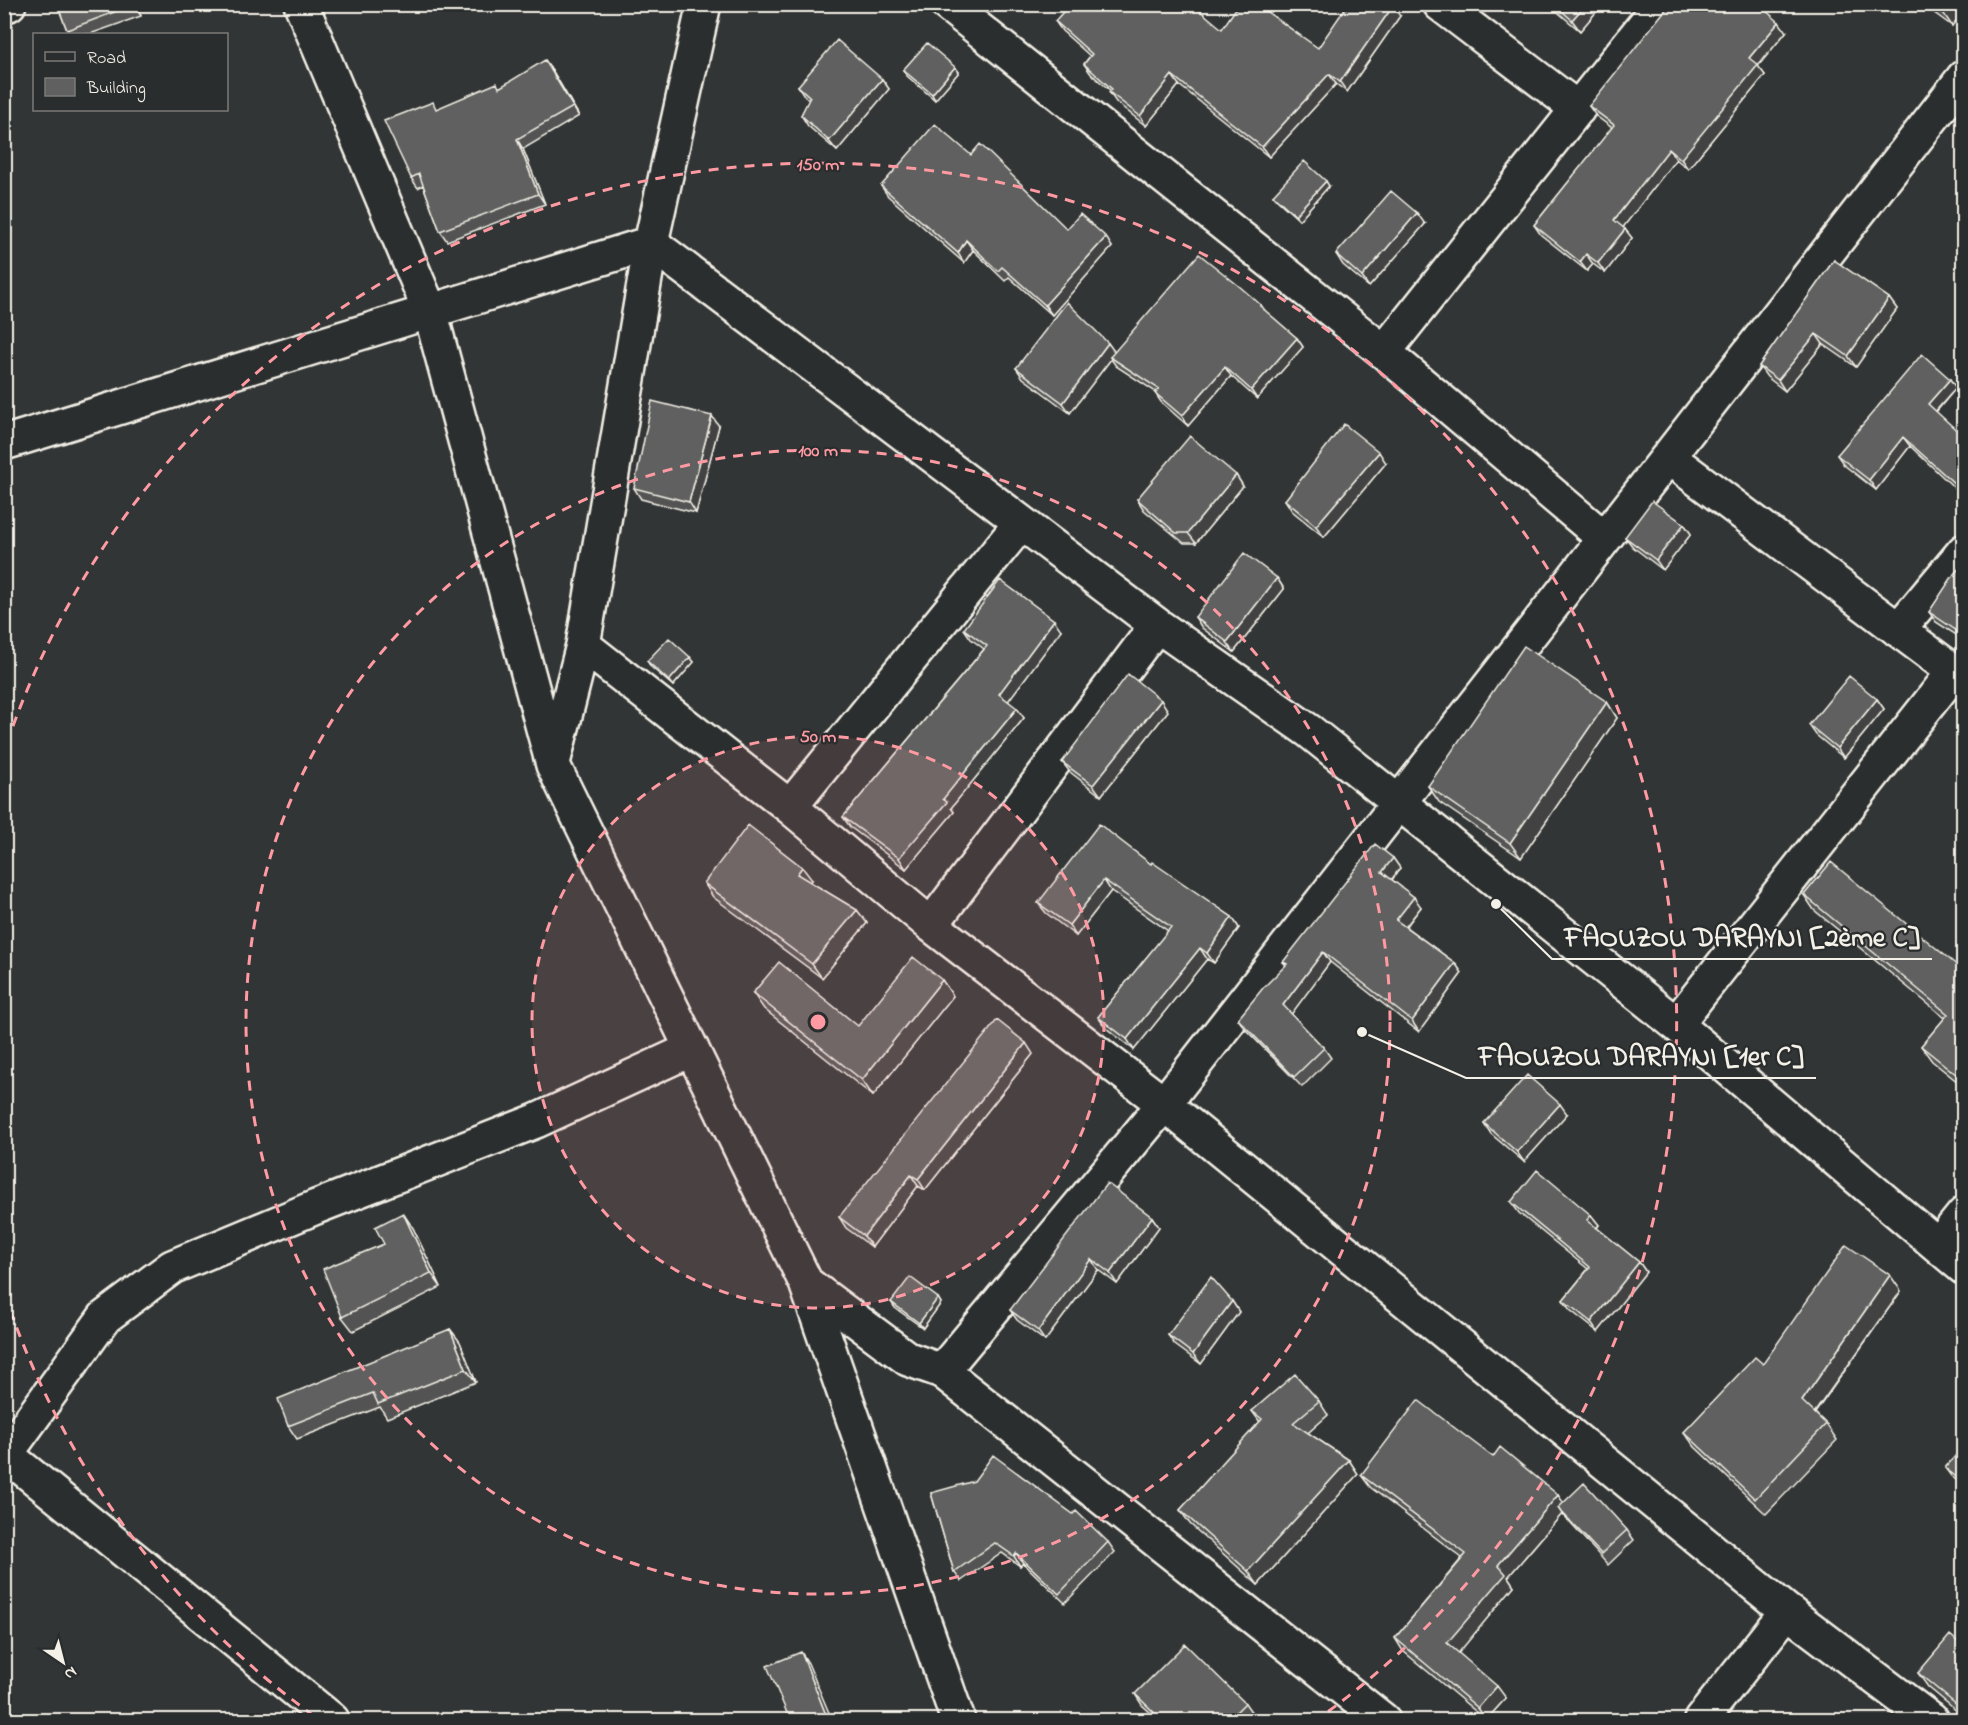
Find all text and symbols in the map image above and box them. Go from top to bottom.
legend [33,33,228,111]
text: Road [87,46,126,72]
text: Building [86,76,146,103]
text: 150 m [797,153,839,179]
text: 100 m [798,439,838,465]
text: 50 m [800,725,836,751]
callout: FAOUZOU DARAYNI [2ème C] [1552,913,1932,959]
text: FAOUZOU DARAYNI [2ème C] [1562,919,1921,960]
centre of rings [808,1012,828,1032]
callout: FAOUZOU DARAYNI [1er C] [1466,1032,1816,1078]
text: FAOUZOU DARAYNI [1er C] [1476,1038,1804,1079]
north arrow [33,1632,93,1692]
text: N [59,1660,82,1686]

